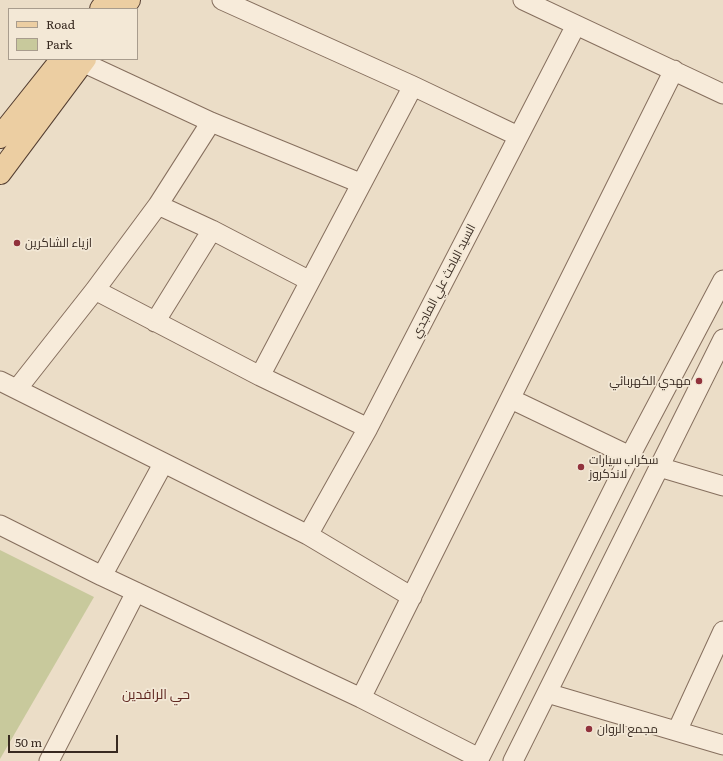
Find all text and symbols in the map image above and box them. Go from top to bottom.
legend [8,8,138,60]
text: Road [46,15,75,33]
text: Park [46,35,72,53]
street label: السيد الباحث علي الماجدي [409,222,479,340]
place label: ازياء الشاكرين [25,236,92,250]
marker: ازياء الشاكرين [12,238,22,248]
place label: مهدي الكهربائي [609,374,691,388]
marker: مهدي الكهربائي [694,376,704,386]
place label: سكراب سيارات لاندكروز [589,453,658,481]
marker: سكراب سيارات لاندكروز [576,462,586,472]
district label: حي الرافدين [122,687,190,703]
place label: مجمع الروان [597,722,658,736]
marker: مجمع الروان [584,724,594,734]
scale bar [10,727,120,753]
text: 50 m [15,733,42,751]

